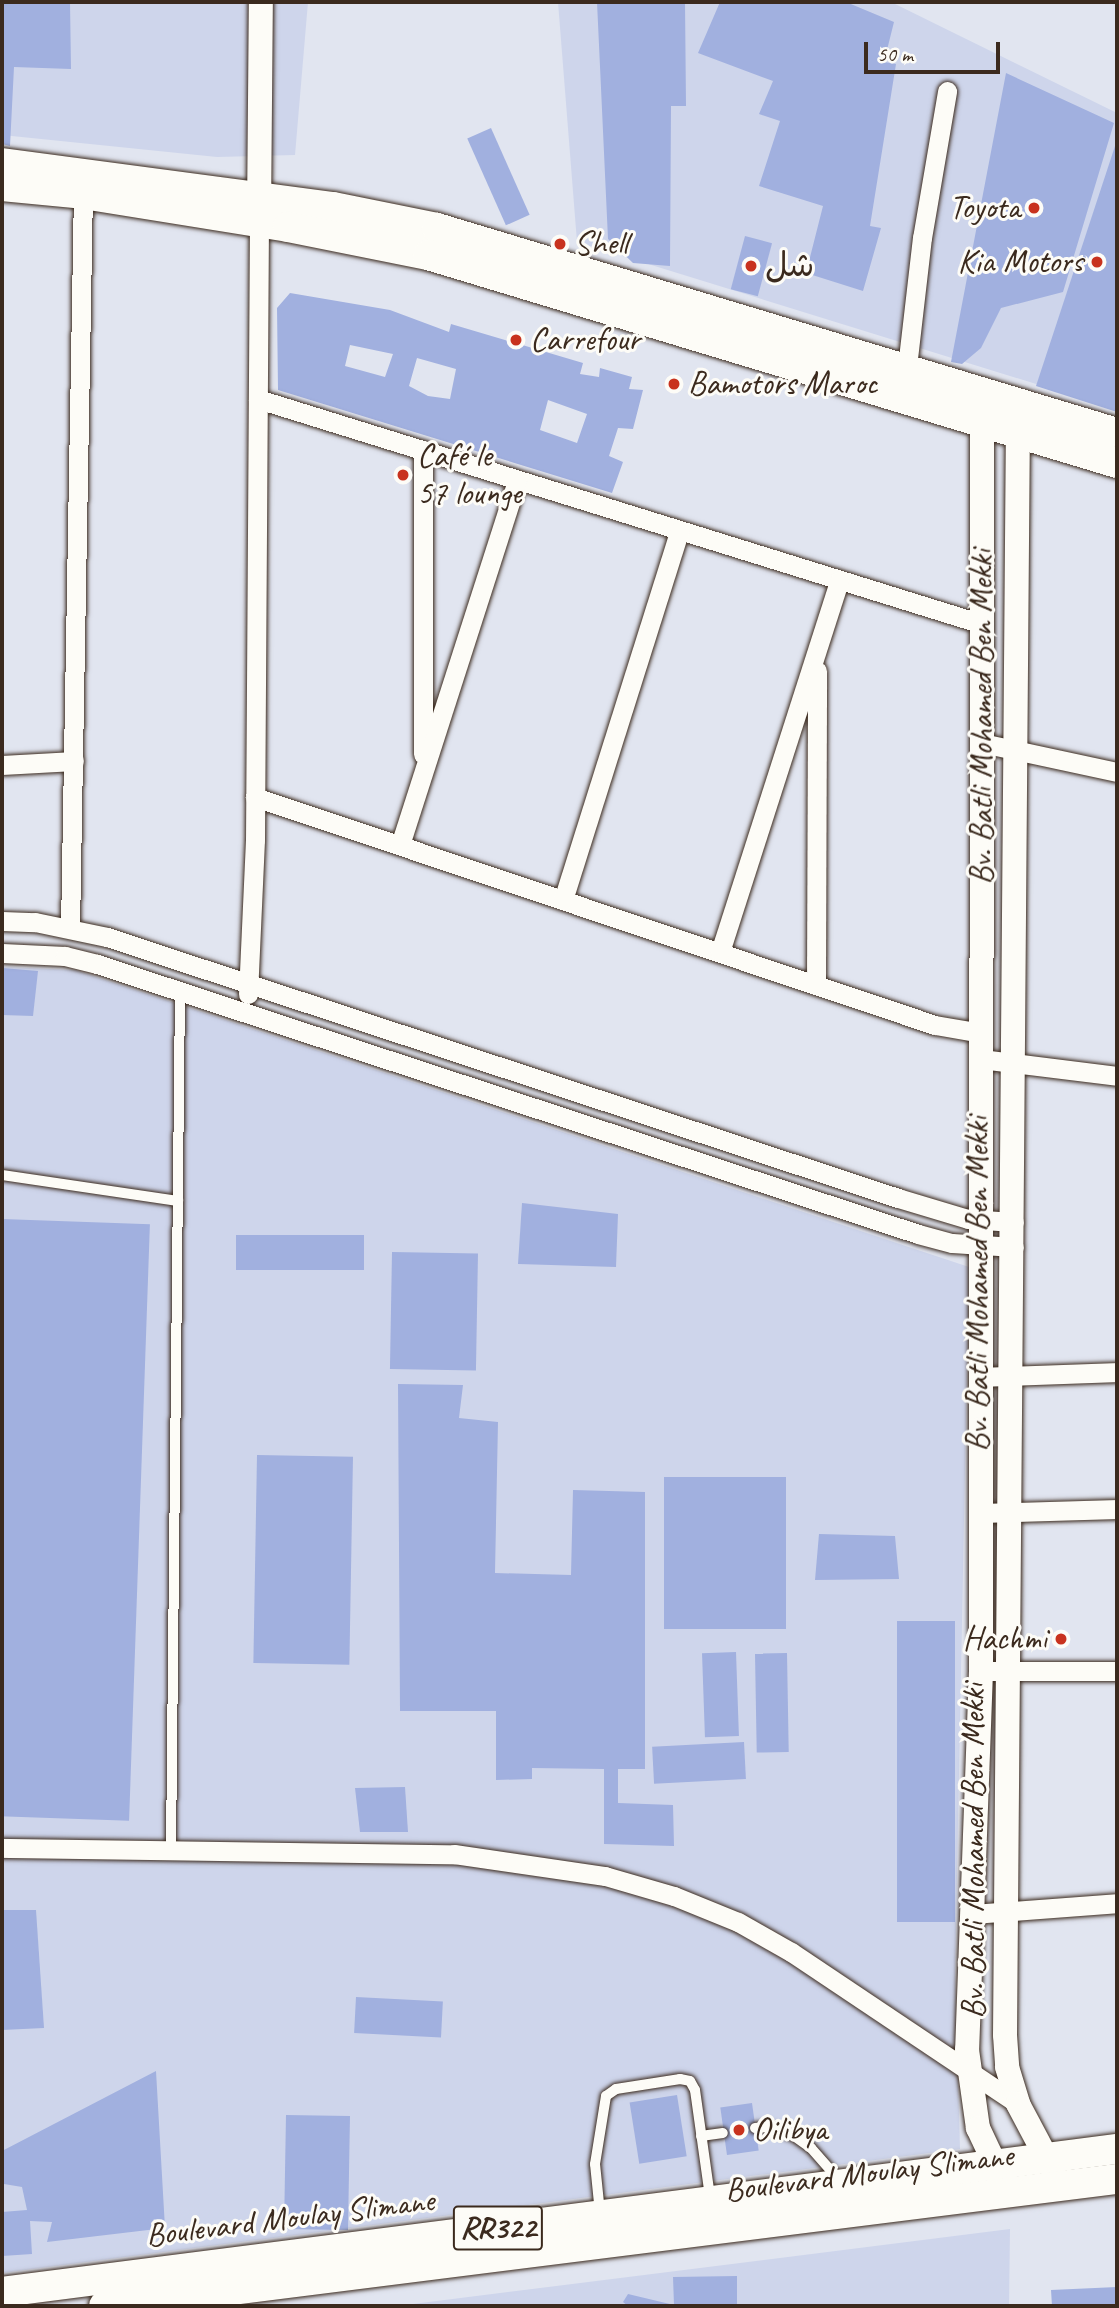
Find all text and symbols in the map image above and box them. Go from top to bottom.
scale bar [867,28,1004,72]
text: 50 m [877,41,913,67]
place label: Toyota [949,188,1020,228]
marker: Toyota [1026,200,1042,216]
place label: Shell [574,224,628,264]
marker: Shell [552,236,568,252]
place label: Kia Motors [958,242,1083,282]
place label: شل [765,246,814,286]
marker: Kia Motors [1089,254,1105,270]
marker: شل [743,258,759,274]
place label: Carrefour [530,320,640,360]
marker: Carrefour [508,332,524,348]
place label: Bamotors Maroc [688,364,877,404]
marker: Bamotors Maroc [666,376,682,392]
place label: Café le 57 lounge [417,436,521,514]
marker: Café le 57 lounge [395,467,411,483]
street label: Bv. Batli Mohamed Ben Mekki [962,549,1002,885]
street label: Bv. Batli Mohamed Ben Mekki [958,1116,998,1452]
place label: Hachmi [963,1619,1047,1659]
marker: Hachmi [1053,1631,1069,1647]
street label: Bv. Batli Mohamed Ben Mekki [954,1683,994,2019]
place label: Oilibya [753,2110,827,2150]
marker: Oilibya [731,2122,747,2138]
street label: Boulevard Moulay Slimane [723,2136,1015,2210]
street label: Boulevard Moulay Slimane [144,2181,436,2255]
road number: RR322 [452,2200,544,2256]

